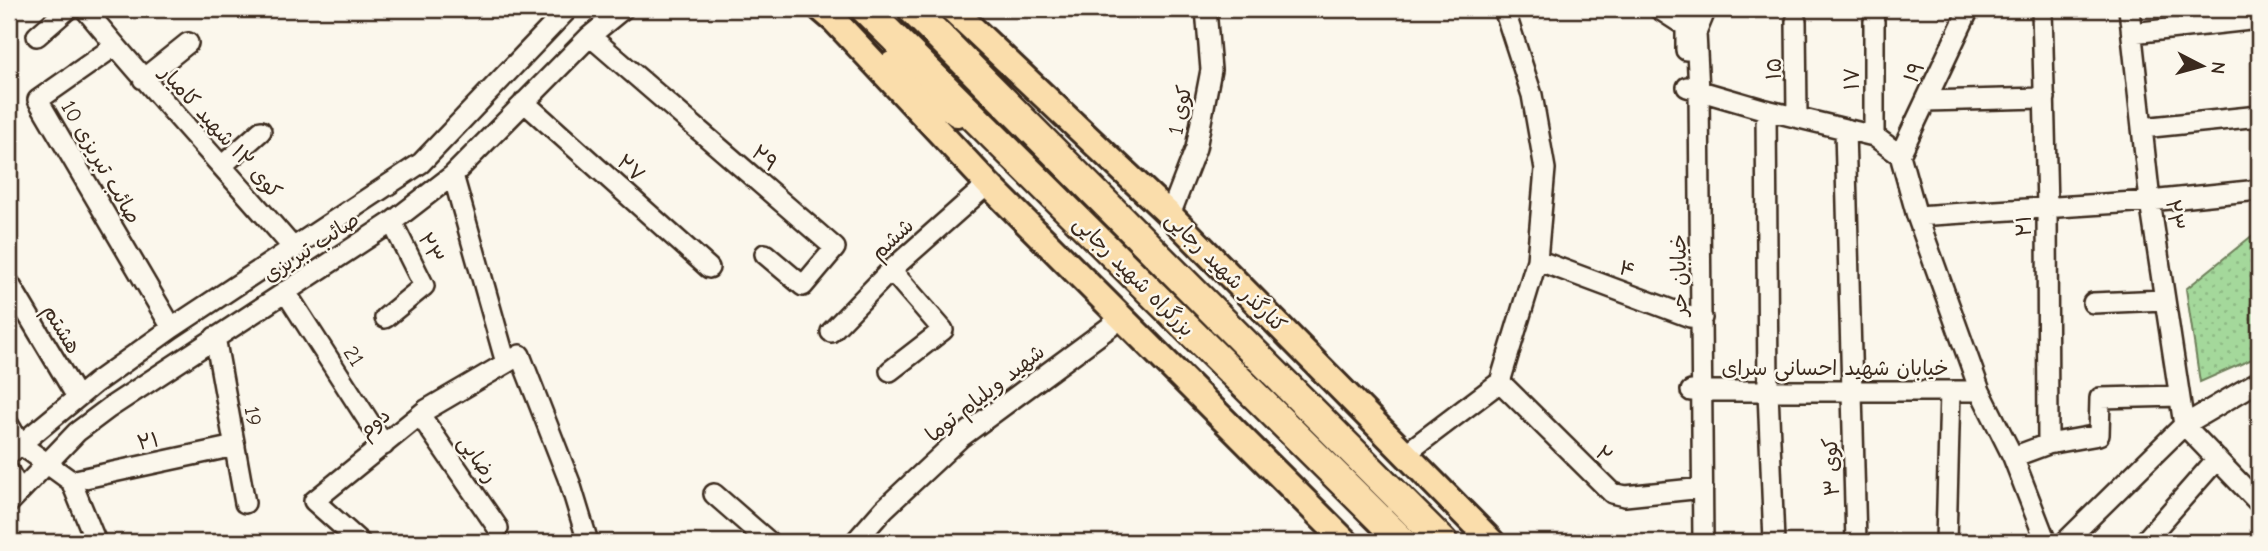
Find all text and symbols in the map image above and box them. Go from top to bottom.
north arrow [2166,32,2236,102]
street label: ۱۹ [1899,57,1929,87]
street label: ۱۵ [1762,58,1786,80]
street label: کوی ۱۲ شهید کامیار [153,59,287,204]
text: N [2206,60,2229,75]
street label: ۱۷ [1840,68,1864,90]
street label: کوی 1 [1163,83,1198,137]
street label: صائب تبریزی 10 [55,96,146,228]
street label: ۲۹ [747,140,783,176]
street label: ۲۷ [612,149,650,187]
street label: ۲۳ [2161,198,2189,232]
street label: صائب تبریزی [258,207,364,288]
street label: کنارگذر شهید رجایی [1159,207,1291,339]
street label: بزرگراه شهید رجایی [1067,211,1199,343]
street label: ششم [866,213,921,268]
street label: ۲۱ [2012,215,2036,237]
street label: ۲۳ [413,229,449,267]
street label: خیابان حر [1666,234,1693,318]
street label: ۴ [1615,255,1639,283]
street label: هشتم [35,300,86,360]
street label: شهید ویلیام توما [921,339,1052,450]
street label: 21 [339,341,369,371]
street label: خیابان شهید احسانی سرای [1721,356,1949,382]
street label: دوم [353,403,397,446]
street label: 19 [239,404,267,428]
street label: ۲۱ [135,427,161,455]
street label: رضایی [452,431,503,488]
street label: کوی ۳ [1818,437,1845,497]
street label: ۲ [1590,440,1618,468]

